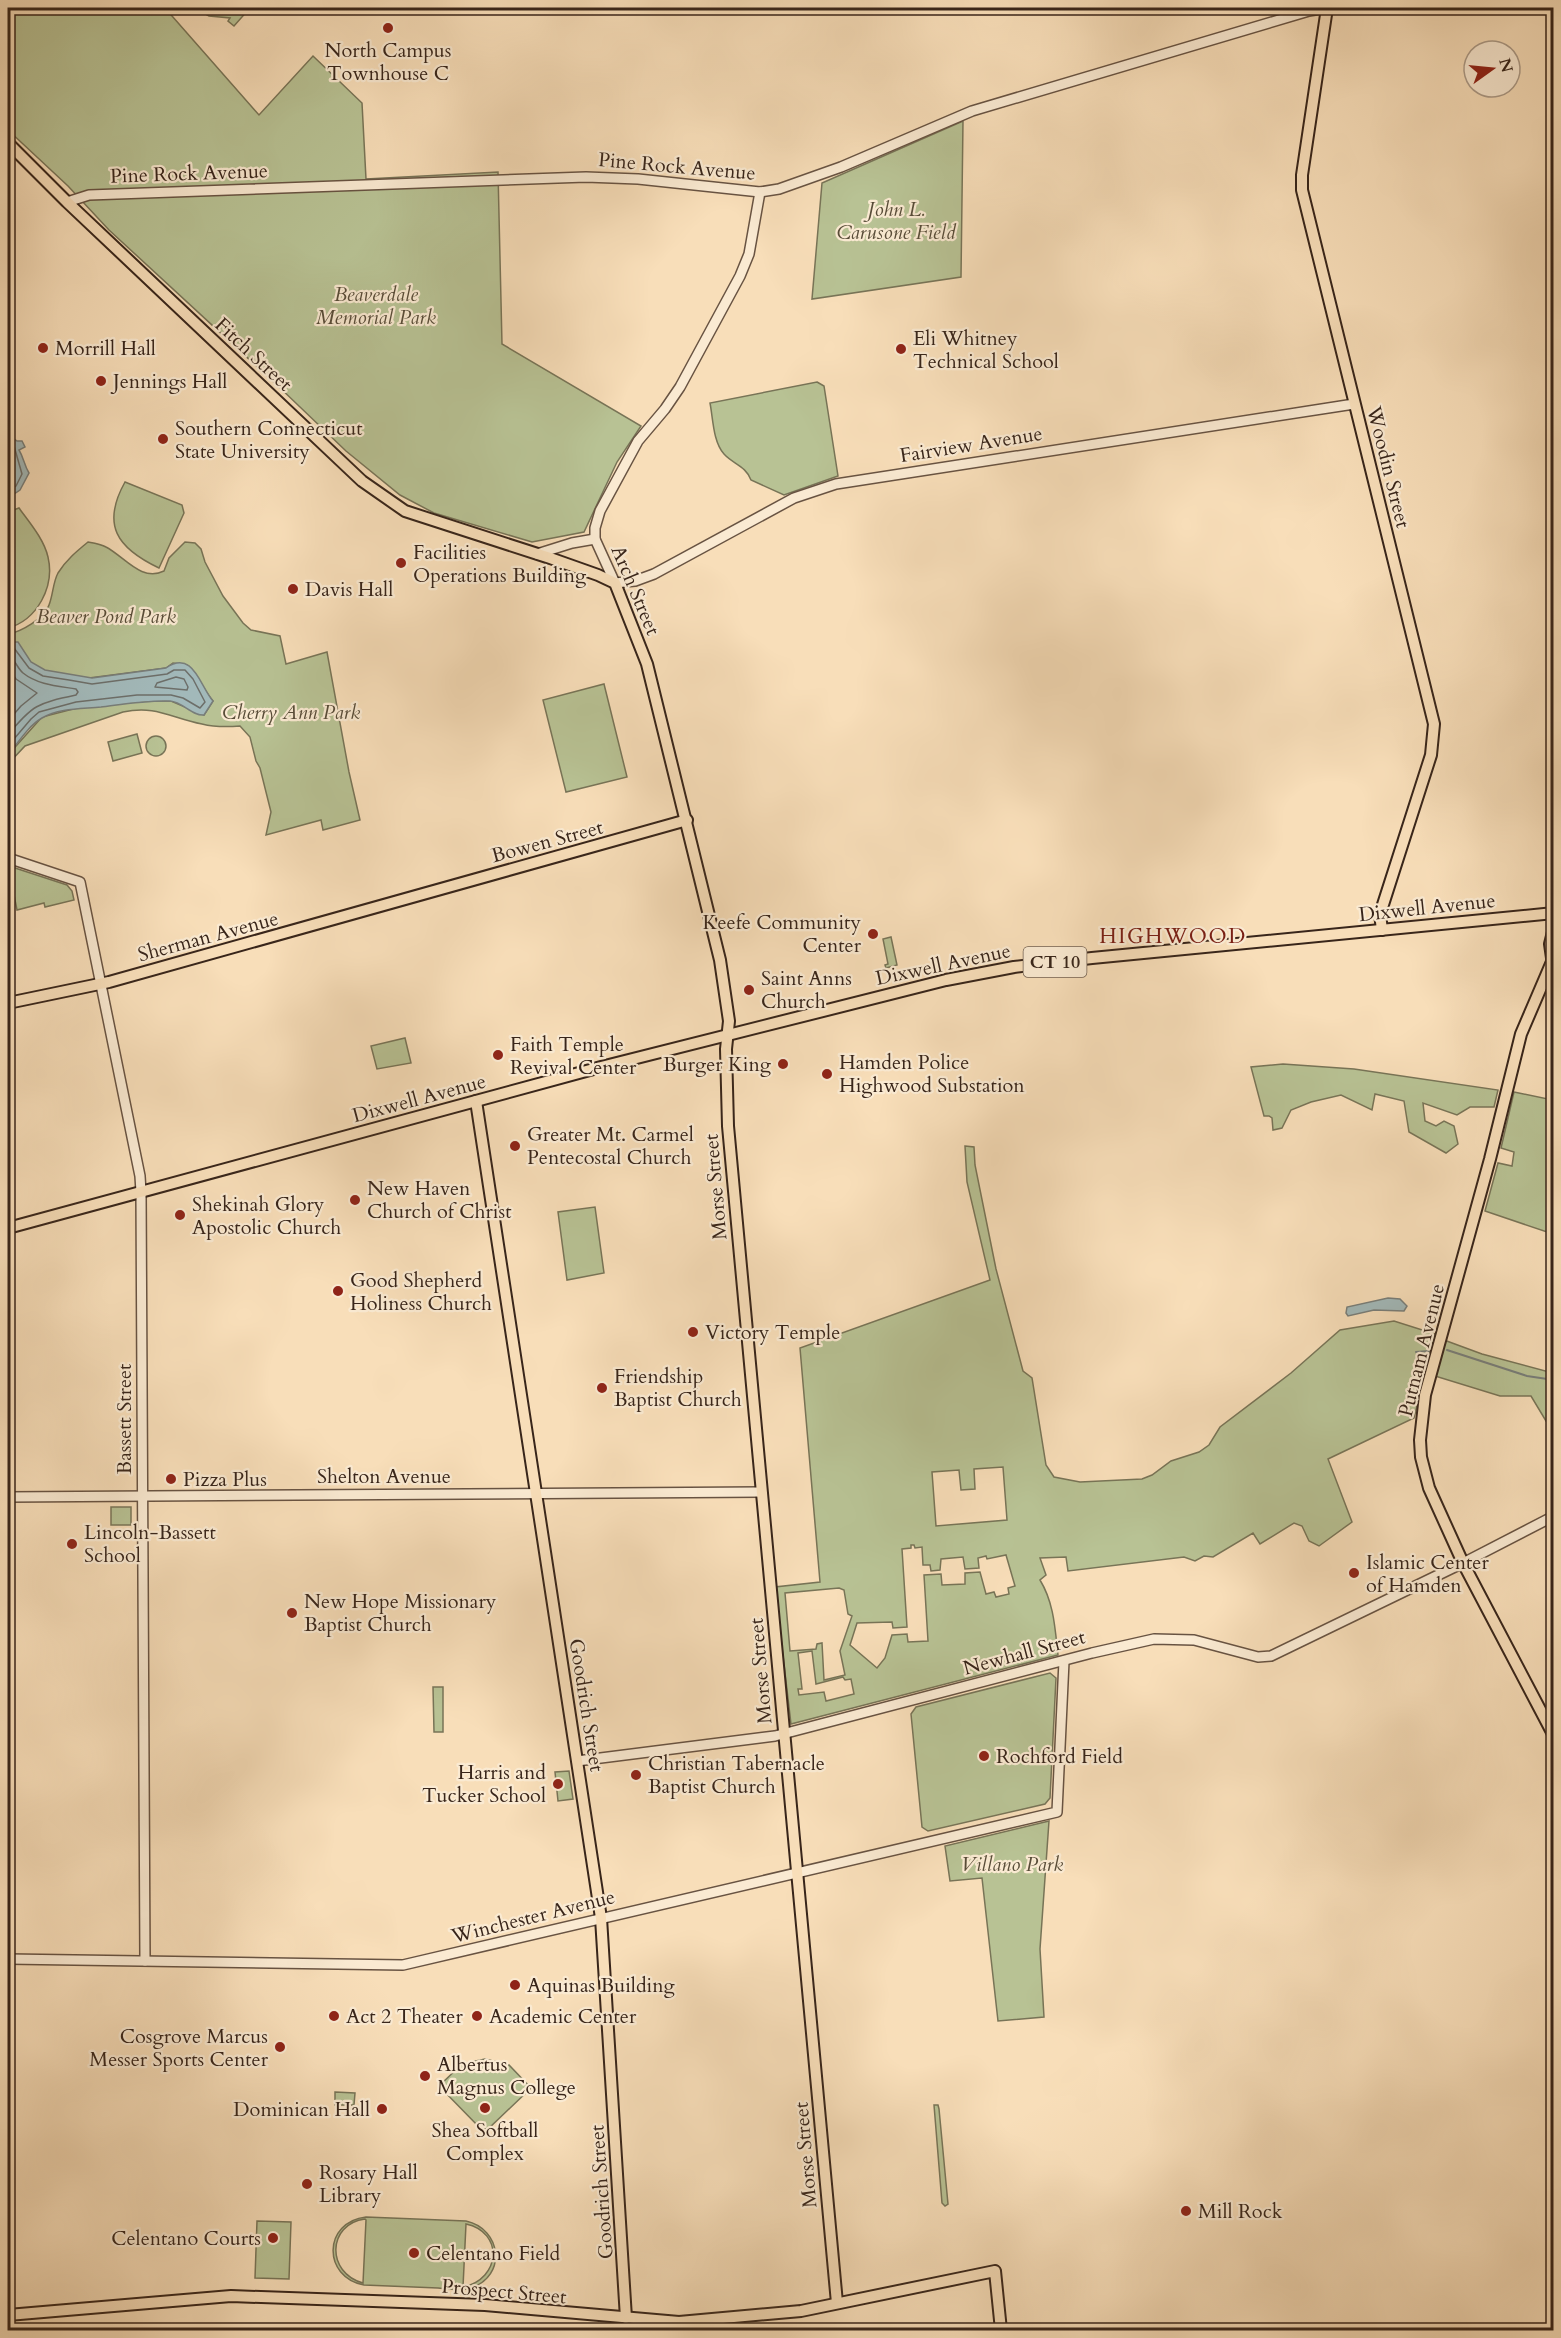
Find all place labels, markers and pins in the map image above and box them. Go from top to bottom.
marker: North Campus Townhouse C [381,21,395,35]
place label: North Campus Townhouse C [325,37,452,87]
place label: Eli Whitney Technical School [913,325,1059,375]
place label: Morrill Hall [55,335,156,362]
marker: Morrill Hall [36,341,50,355]
marker: Eli Whitney Technical School [894,342,908,356]
place label: Jennings Hall [110,368,227,395]
marker: Jennings Hall [94,374,108,388]
place label: Southern Connecticut State University [175,415,363,465]
marker: Southern Connecticut State University [156,432,170,446]
place label: Facilities Operations Building [413,539,587,589]
marker: Facilities Operations Building [394,556,408,570]
place label: Davis Hall [305,576,393,603]
marker: Davis Hall [286,582,300,596]
place label: Keefe Community Center [703,909,862,959]
marker: Keefe Community Center [866,927,880,941]
place label: Saint Anns Church [761,965,852,1015]
marker: Saint Anns Church [742,983,756,997]
place label: Faith Temple Revival Center [510,1031,637,1081]
marker: Faith Temple Revival Center [491,1048,505,1062]
place label: Hamden Police Highwood Substation [839,1049,1025,1099]
place label: Burger King [663,1051,772,1078]
marker: Burger King [776,1057,790,1071]
marker: Hamden Police Highwood Substation [820,1067,834,1081]
place label: Greater Mt. Carmel Pentecostal Church [527,1121,694,1171]
marker: Greater Mt. Carmel Pentecostal Church [508,1139,522,1153]
place label: New Haven Church of Christ [367,1175,512,1225]
place label: Shekinah Glory Apostolic Church [192,1191,341,1241]
marker: New Haven Church of Christ [348,1193,362,1207]
marker: Shekinah Glory Apostolic Church [173,1208,187,1222]
place label: Good Shepherd Holiness Church [350,1267,492,1317]
marker: Good Shepherd Holiness Church [331,1284,345,1298]
place label: Victory Temple [705,1319,840,1346]
marker: Victory Temple [686,1325,700,1339]
place label: Friendship Baptist Church [614,1363,742,1413]
marker: Friendship Baptist Church [595,1381,609,1395]
place label: Pizza Plus [183,1466,267,1493]
marker: Pizza Plus [164,1472,178,1486]
place label: Lincoln-Bassett School [84,1519,216,1569]
marker: Lincoln-Bassett School [65,1537,79,1551]
place label: Islamic Center of Hamden [1366,1549,1489,1599]
marker: Islamic Center of Hamden [1347,1566,1361,1580]
place label: New Hope Missionary Baptist Church [304,1588,497,1638]
marker: New Hope Missionary Baptist Church [285,1606,299,1620]
place label: Rochford Field [996,1743,1123,1770]
marker: Rochford Field [977,1749,991,1763]
place label: Christian Tabernacle Baptist Church [648,1750,825,1800]
place label: Harris and Tucker School [422,1759,546,1809]
marker: Christian Tabernacle Baptist Church [629,1768,643,1782]
marker: Harris and Tucker School [551,1777,565,1791]
place label: Aquinas Building [527,1972,676,1999]
marker: Aquinas Building [508,1978,522,1992]
place label: Act 2 Theater [346,2003,463,2030]
place label: Academic Center [489,2003,637,2030]
marker: Act 2 Theater [327,2009,341,2023]
marker: Academic Center [470,2009,484,2023]
place label: Cosgrove Marcus Messer Sports Center [89,2023,269,2073]
marker: Cosgrove Marcus Messer Sports Center [273,2040,287,2054]
place label: Albertus Magnus College [437,2051,576,2101]
marker: Albertus Magnus College [418,2069,432,2083]
place label: Dominican Hall [233,2096,370,2123]
marker: Shea Softball Complex [478,2101,492,2115]
marker: Dominican Hall [375,2102,389,2116]
place label: Shea Softball Complex [432,2117,538,2167]
place label: Rosary Hall Library [319,2159,418,2209]
marker: Rosary Hall Library [300,2177,314,2191]
place label: Mill Rock [1198,2198,1283,2225]
marker: Mill Rock [1179,2204,1193,2218]
place label: Celentano Courts [111,2225,261,2252]
marker: Celentano Courts [266,2231,280,2245]
place label: Celentano Field [426,2240,561,2267]
marker: Celentano Field [407,2246,421,2260]

